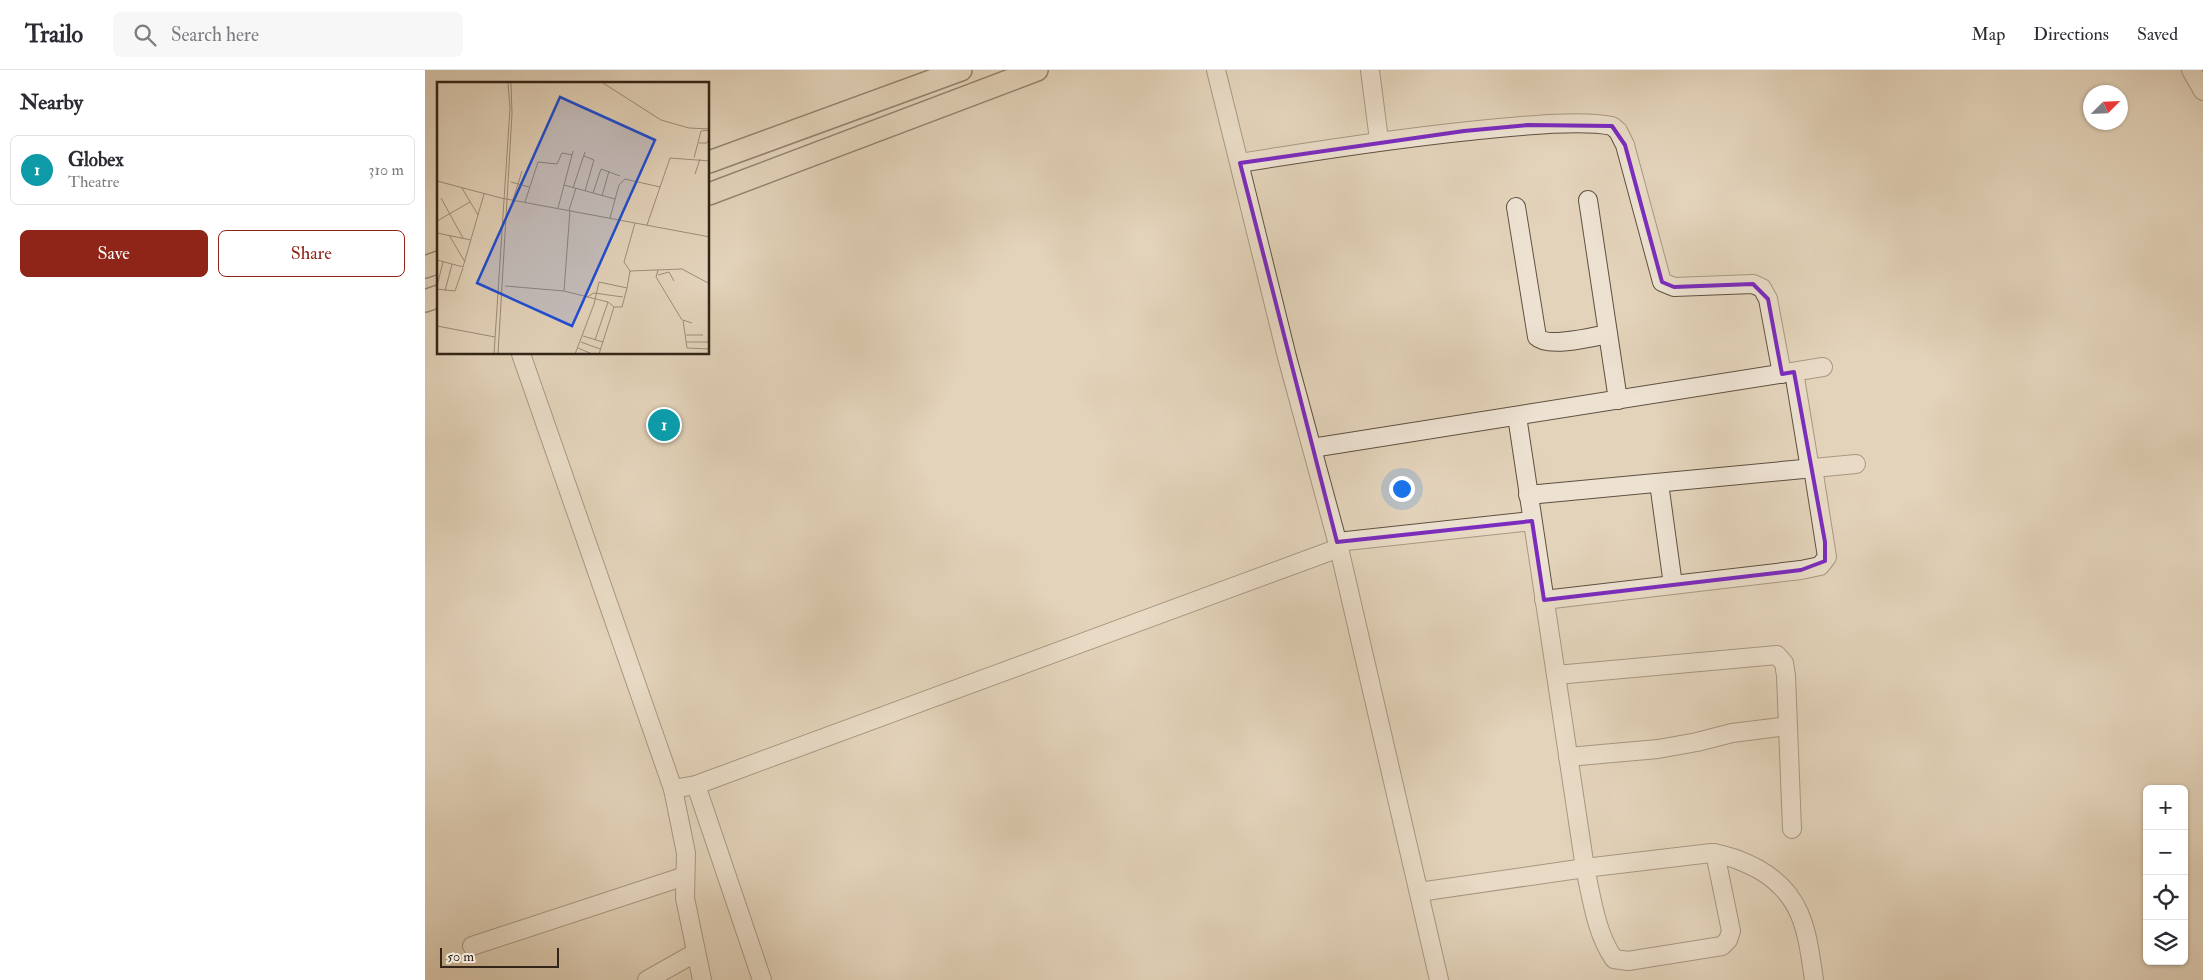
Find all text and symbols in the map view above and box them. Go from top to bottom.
search box [113,12,463,57]
text: Trailo [25,19,83,50]
icon: search [131,21,159,49]
text: Search here [171,23,259,47]
text: Map [1972,23,2005,46]
text: Directions [2033,23,2109,46]
text: Saved [2137,23,2178,46]
inset map [437,82,710,355]
north arrow [2083,85,2128,130]
text: Nearby [20,89,83,116]
text: Globex [68,148,124,172]
text: 1 [34,160,40,180]
text: 310 m [368,160,404,180]
text: Theatre [68,172,119,192]
button: Save [20,230,208,277]
button: Share [218,230,405,277]
pin: 1 [648,406,680,444]
your location [1389,476,1415,502]
map controls [2143,785,2188,965]
button: + [2143,785,2188,830]
button: − [2143,830,2188,875]
button: locate [2143,875,2188,920]
button: layers [2143,920,2188,965]
scale bar [440,945,559,968]
text: 50 m [447,948,474,965]

